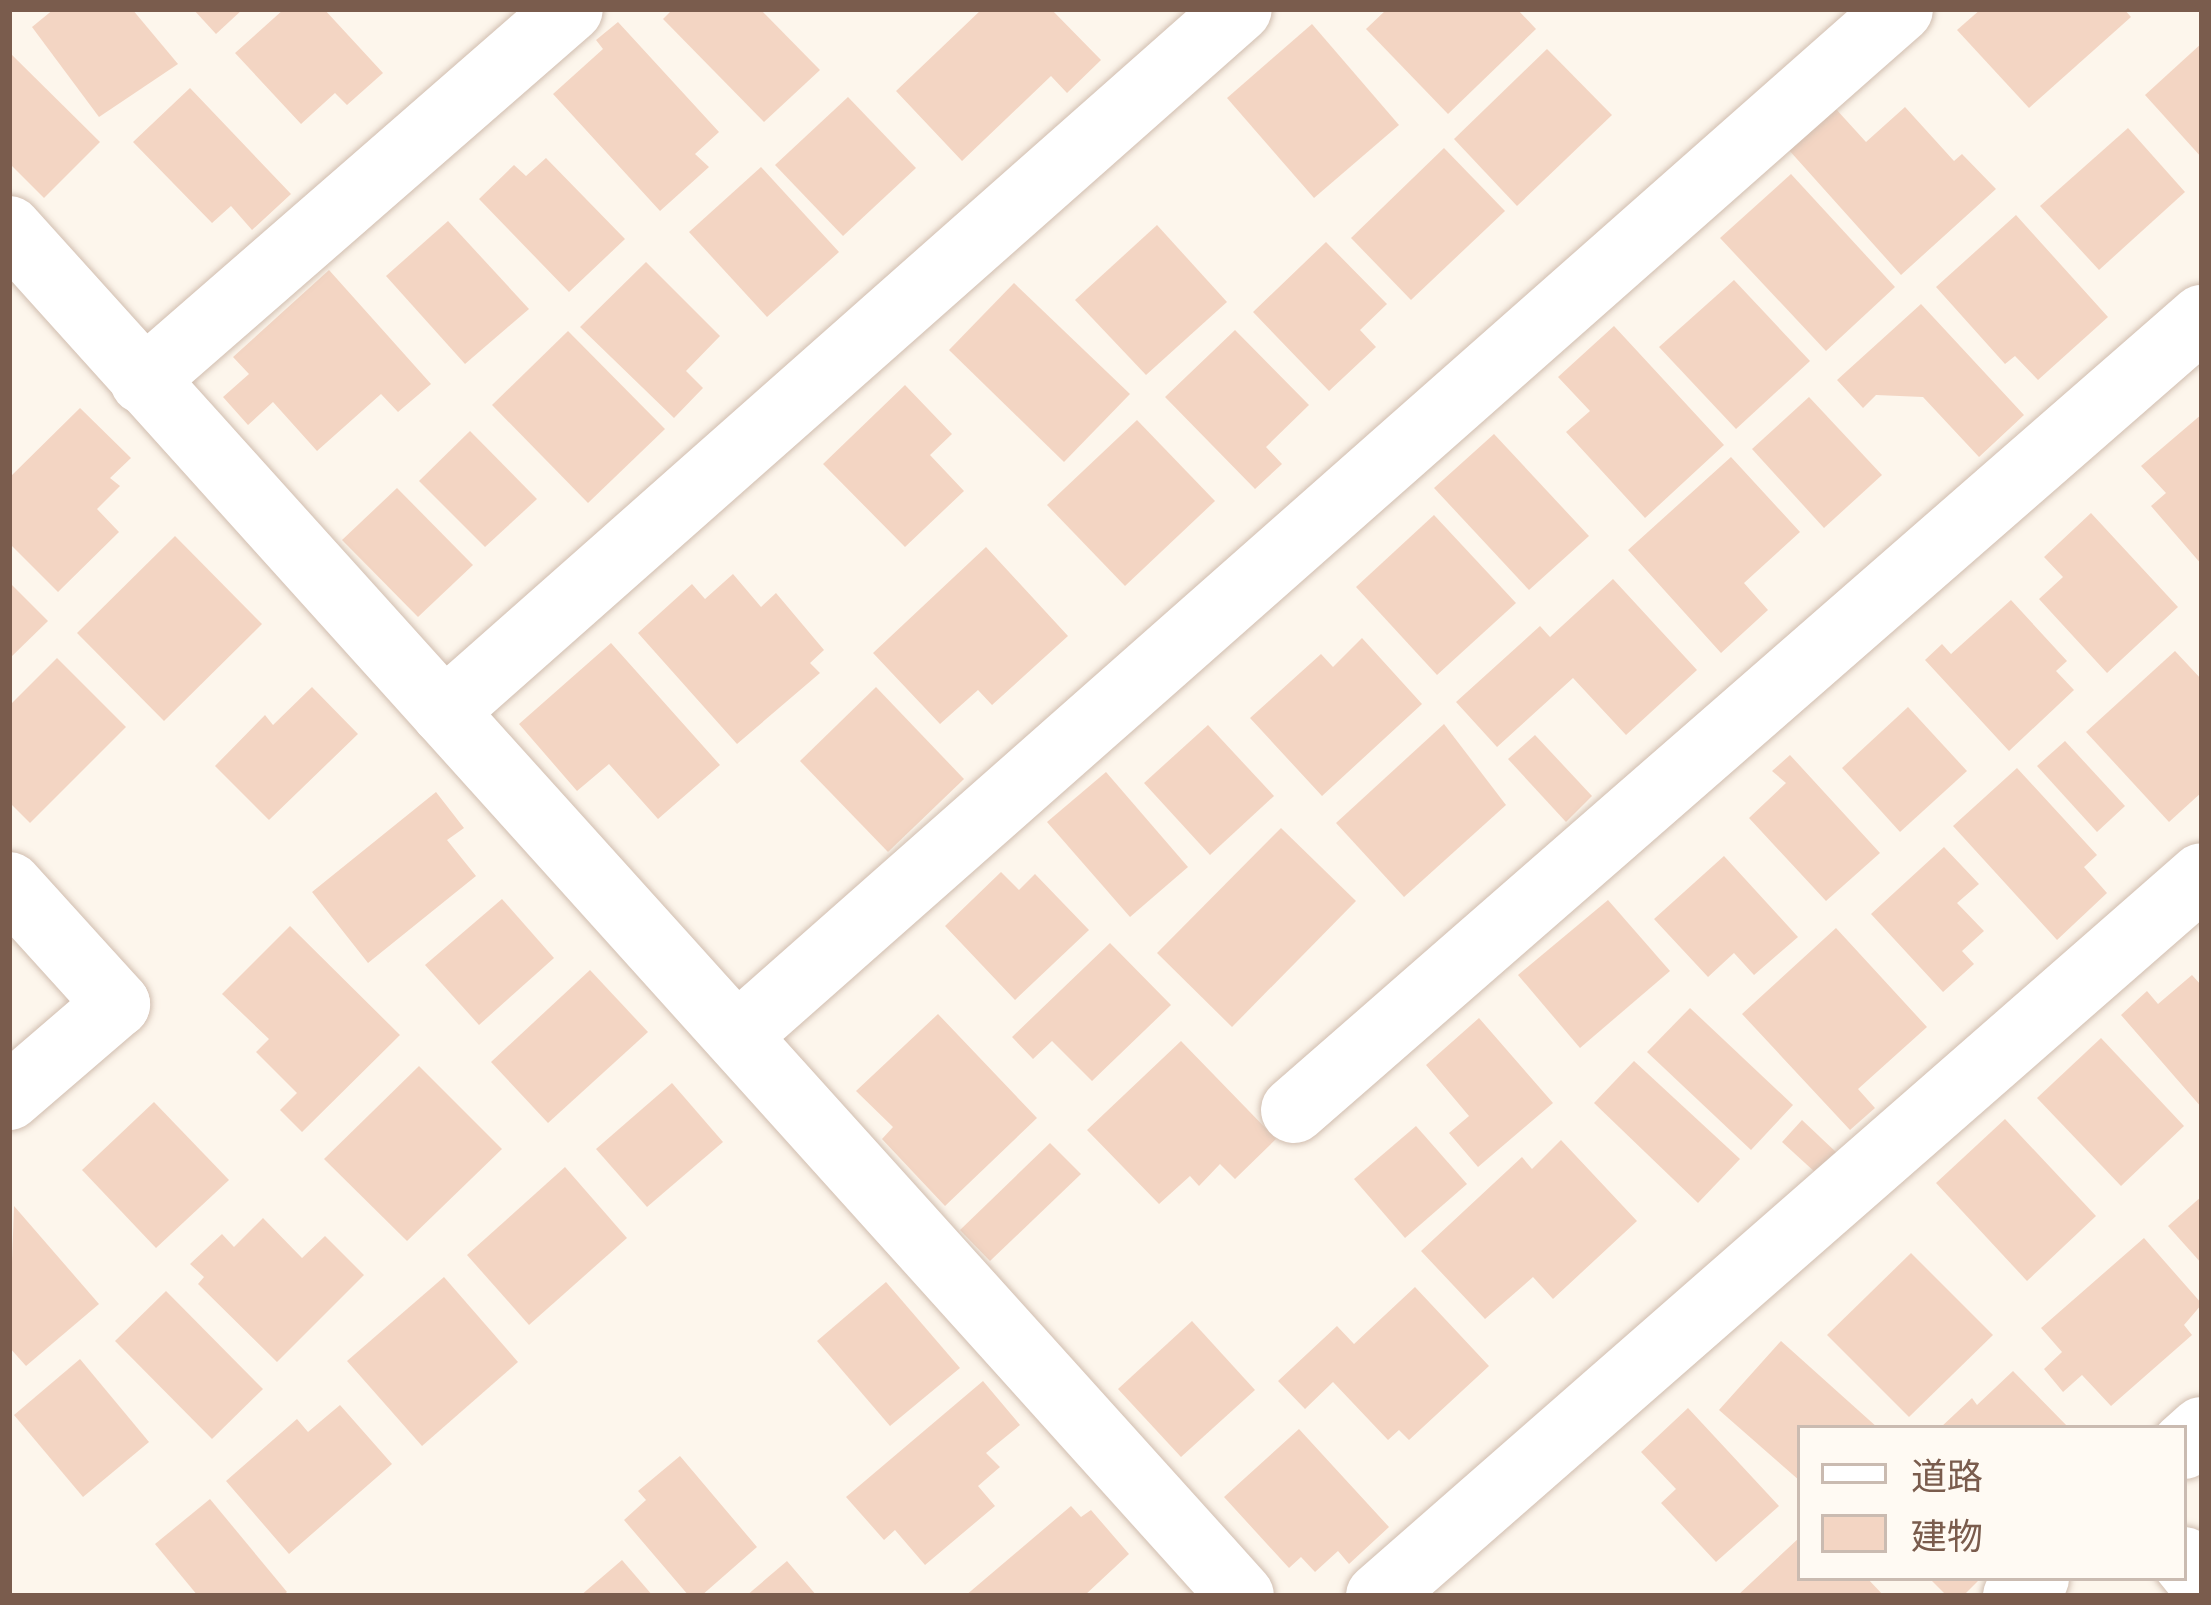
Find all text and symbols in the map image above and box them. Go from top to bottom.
legend [1797,1425,2187,1581]
text: 道路 [1911,1451,1983,1500]
text: 建物 [1911,1511,1983,1560]

